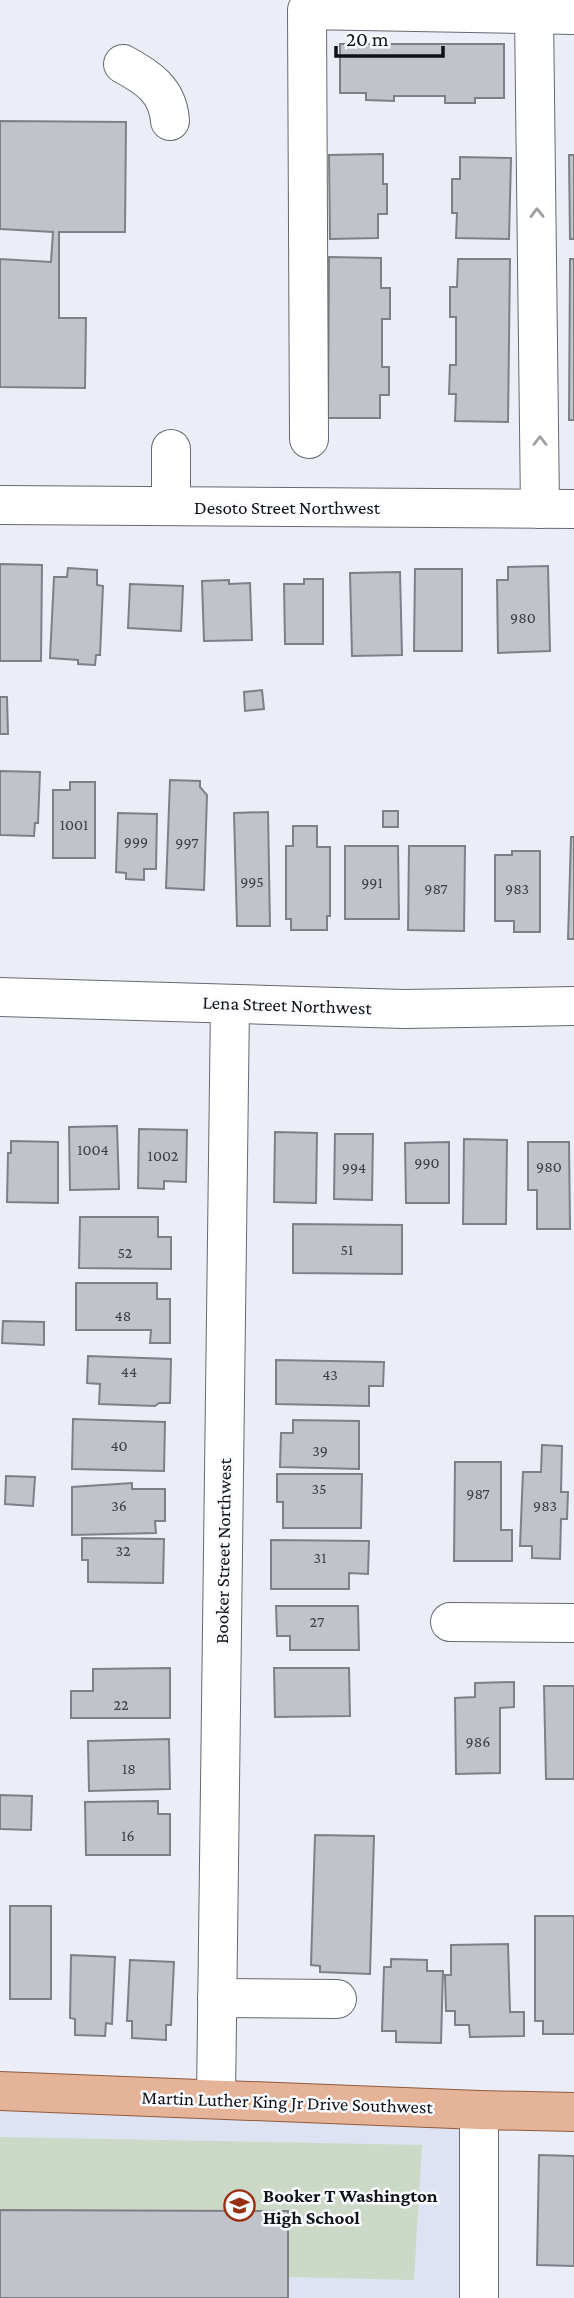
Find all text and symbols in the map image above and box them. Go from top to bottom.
scale bar [336,14,443,58]
text: 20 m [346,27,389,51]
one-way arrow [529,207,545,218]
one-way arrow [532,435,548,445]
street label: Desoto Street Northwest [194,497,381,518]
house number: 980 [510,609,536,626]
house number: 1001 [60,816,88,833]
house number: 999 [124,833,148,850]
house number: 997 [175,834,199,851]
house number: 995 [240,873,264,890]
house number: 991 [361,874,383,891]
house number: 987 [424,880,448,897]
house number: 983 [505,880,529,897]
street label: Lena Street Northwest [202,992,373,1018]
house number: 1004 [77,1141,109,1158]
house number: 1002 [148,1147,179,1164]
house number: 990 [414,1154,440,1171]
house number: 980 [536,1158,562,1175]
house number: 994 [342,1159,366,1176]
house number: 51 [341,1241,353,1258]
house number: 52 [118,1244,133,1261]
house number: 48 [115,1307,131,1324]
house number: 44 [121,1363,137,1380]
house number: 43 [322,1366,338,1383]
house number: 40 [110,1437,128,1454]
house number: 39 [312,1442,328,1459]
street label: Booker Street Northwest [211,1457,235,1644]
house number: 35 [311,1480,327,1497]
house number: 987 [466,1485,490,1502]
house number: 36 [111,1497,127,1514]
house number: 983 [533,1497,557,1514]
house number: 32 [115,1542,131,1559]
house number: 31 [314,1549,326,1566]
house number: 27 [310,1613,325,1630]
house number: 22 [113,1696,129,1713]
house number: 986 [466,1733,490,1750]
house number: 18 [122,1760,136,1777]
house number: 16 [121,1827,135,1844]
street label: Martin Luther King Jr Drive Southwest [141,2086,434,2118]
place label: Booker T Washington High School [263,2185,438,2228]
school or university icon: Booker T Washington High School [223,2189,257,2223]

